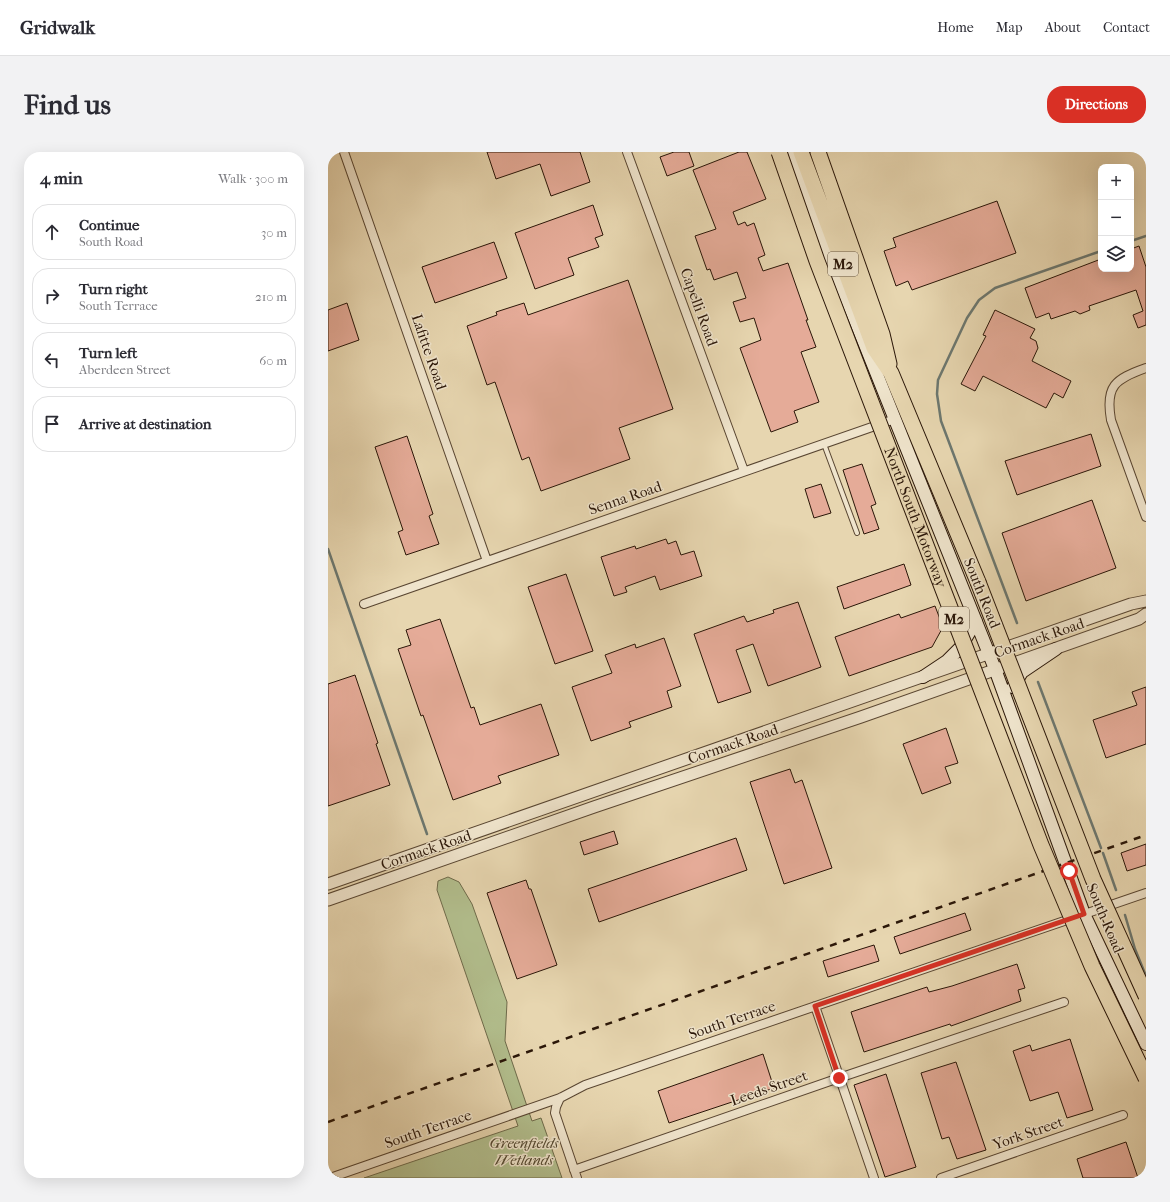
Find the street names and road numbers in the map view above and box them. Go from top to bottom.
road number: M2 [828,252,858,276]
street label: Capelli Road [677,265,722,349]
street label: Lafitte Road [408,312,451,393]
street label: North South Motorway [880,445,951,591]
street label: Senna Road [586,477,665,519]
street label: South Road [960,555,1005,631]
road number: M2 [939,607,969,631]
street label: Cormack Road [991,614,1087,662]
street label: Cormack Road [685,720,781,768]
street label: Cormack Road [378,826,474,874]
street label: South Road [1082,880,1128,956]
street label: South Terrace [686,997,778,1043]
street label: Leeds Street [728,1066,811,1110]
street label: South Terrace [382,1106,474,1152]
street label: York Street [990,1112,1066,1154]

